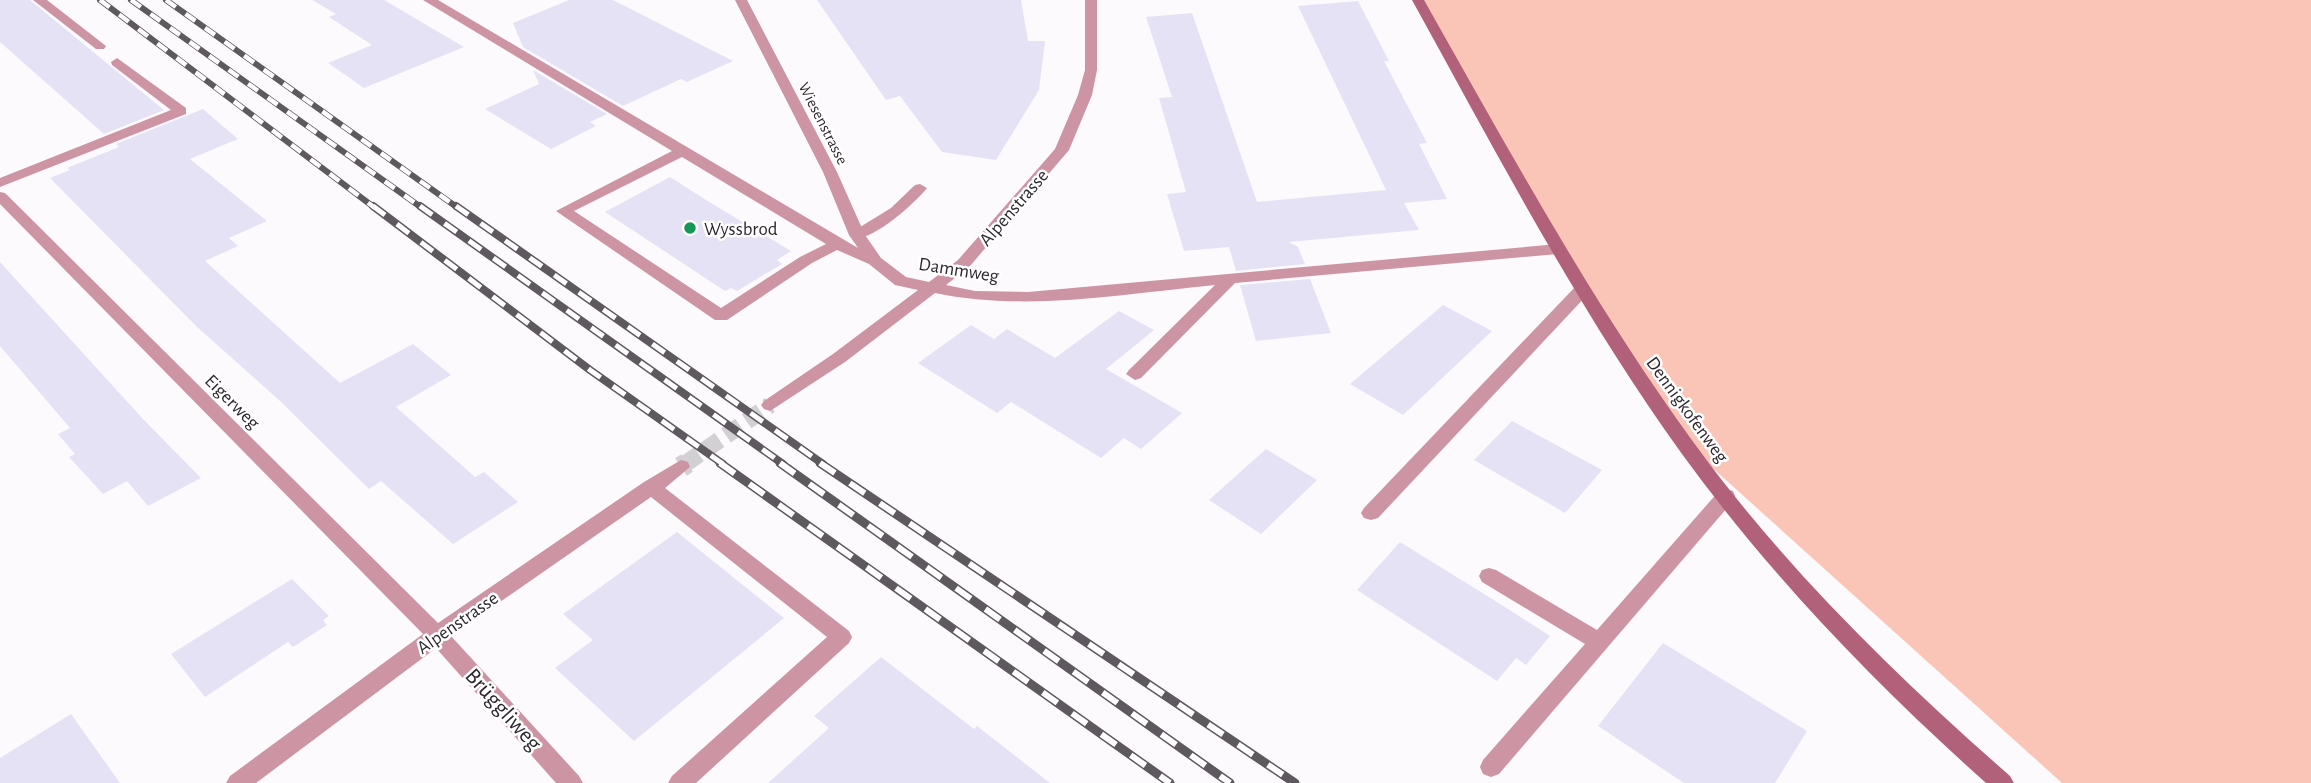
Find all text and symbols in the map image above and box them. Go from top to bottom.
street label: Wiesenstrasse [796,80,851,167]
street label: Alpenstrasse [976,166,1052,250]
marker: Wyssbrod [682,220,698,236]
place label: Wyssbrod [704,220,778,239]
street label: Dammweg [917,255,1001,286]
street label: Dennigkofenweg [1642,353,1732,467]
street label: Eigerweg [201,371,263,434]
street label: Alpenstrasse [414,588,502,658]
street label: Brüggliweg [460,665,546,756]

